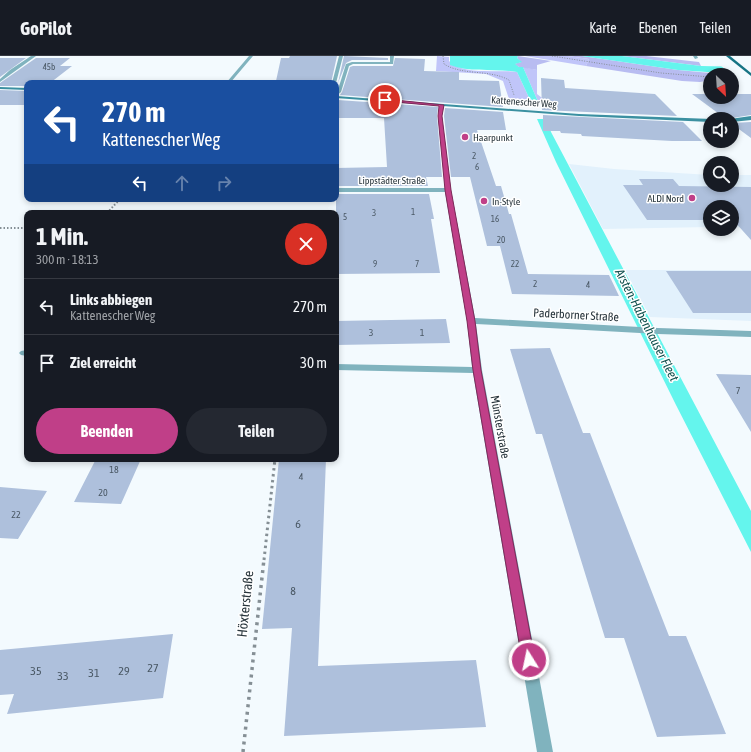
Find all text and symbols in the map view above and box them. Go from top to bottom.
text: GoPilot [20,17,72,39]
text: Karte [589,20,616,36]
text: Ebenen [638,20,677,36]
text: Teilen [699,20,731,36]
house number: 45b [43,62,55,72]
north arrow [703,68,739,104]
map controls [703,68,739,236]
pin [368,83,402,117]
icon: arrive [374,89,396,111]
street label: Kattenescher Weg [491,94,558,110]
icon: left [36,96,88,148]
text: 270 m [102,96,165,128]
button: sound [703,112,739,148]
text: Kattenescher Weg [102,129,220,150]
marker: Haarpunkt [460,132,470,142]
place label: Haarpunkt [473,132,513,143]
house number: 2 [472,151,476,161]
button: search [703,156,739,192]
house number: 6 [475,162,479,172]
icon: left [129,172,151,194]
icon: ahead [171,172,193,194]
icon: right [213,172,235,194]
street label: Lippstädter Straße [359,175,426,186]
place label: ALDI Nord [647,193,684,204]
marker: ALDI Nord [687,193,697,203]
marker: In-Style [479,196,489,206]
place label: In-Style [492,196,521,207]
button: layers [703,200,739,236]
house number: 1 [411,207,415,217]
house number: 3 [372,208,376,218]
house number: 5 [343,212,347,222]
house number: 16 [491,214,499,224]
text: 1 Min. [36,223,88,250]
button: close [285,223,327,265]
house number: 20 [497,235,505,245]
text: 300 m · 18:13 [36,252,99,267]
house number: 9 [373,259,377,269]
house number: 7 [415,259,419,269]
house number: 22 [511,259,519,269]
water label: Arsten-Habenhauser Fleet [612,265,682,384]
house number: 2 [533,279,537,289]
house number: 4 [586,280,590,290]
text: Links abbiegen [70,291,152,308]
icon: left [36,296,58,318]
text: 270 m [293,298,327,315]
street label: Paderborner Straße [533,306,619,324]
text: Kattenescher Weg [70,308,155,323]
house number: 3 [369,327,374,338]
house number: 1 [420,327,425,338]
icon: arrive [36,352,58,374]
text: Ziel erreicht [70,354,136,371]
text: 30 m [300,354,327,371]
house number: 7 [736,385,741,396]
street label: Münsterstraße [488,394,512,460]
button: Beenden [36,408,178,454]
button: Teilen [186,408,327,454]
house number: 18 [109,464,119,475]
house number: 4 [299,471,304,482]
house number: 20 [98,487,108,498]
house number: 22 [11,509,21,520]
house number: 6 [295,517,301,531]
street label: Höxterstraße [234,570,256,638]
house number: 8 [290,584,296,598]
position arrow [508,639,550,681]
house number: 27 [147,661,159,675]
house number: 35 [30,664,42,678]
house number: 29 [118,664,130,678]
house number: 31 [88,666,100,680]
house number: 33 [57,669,69,683]

